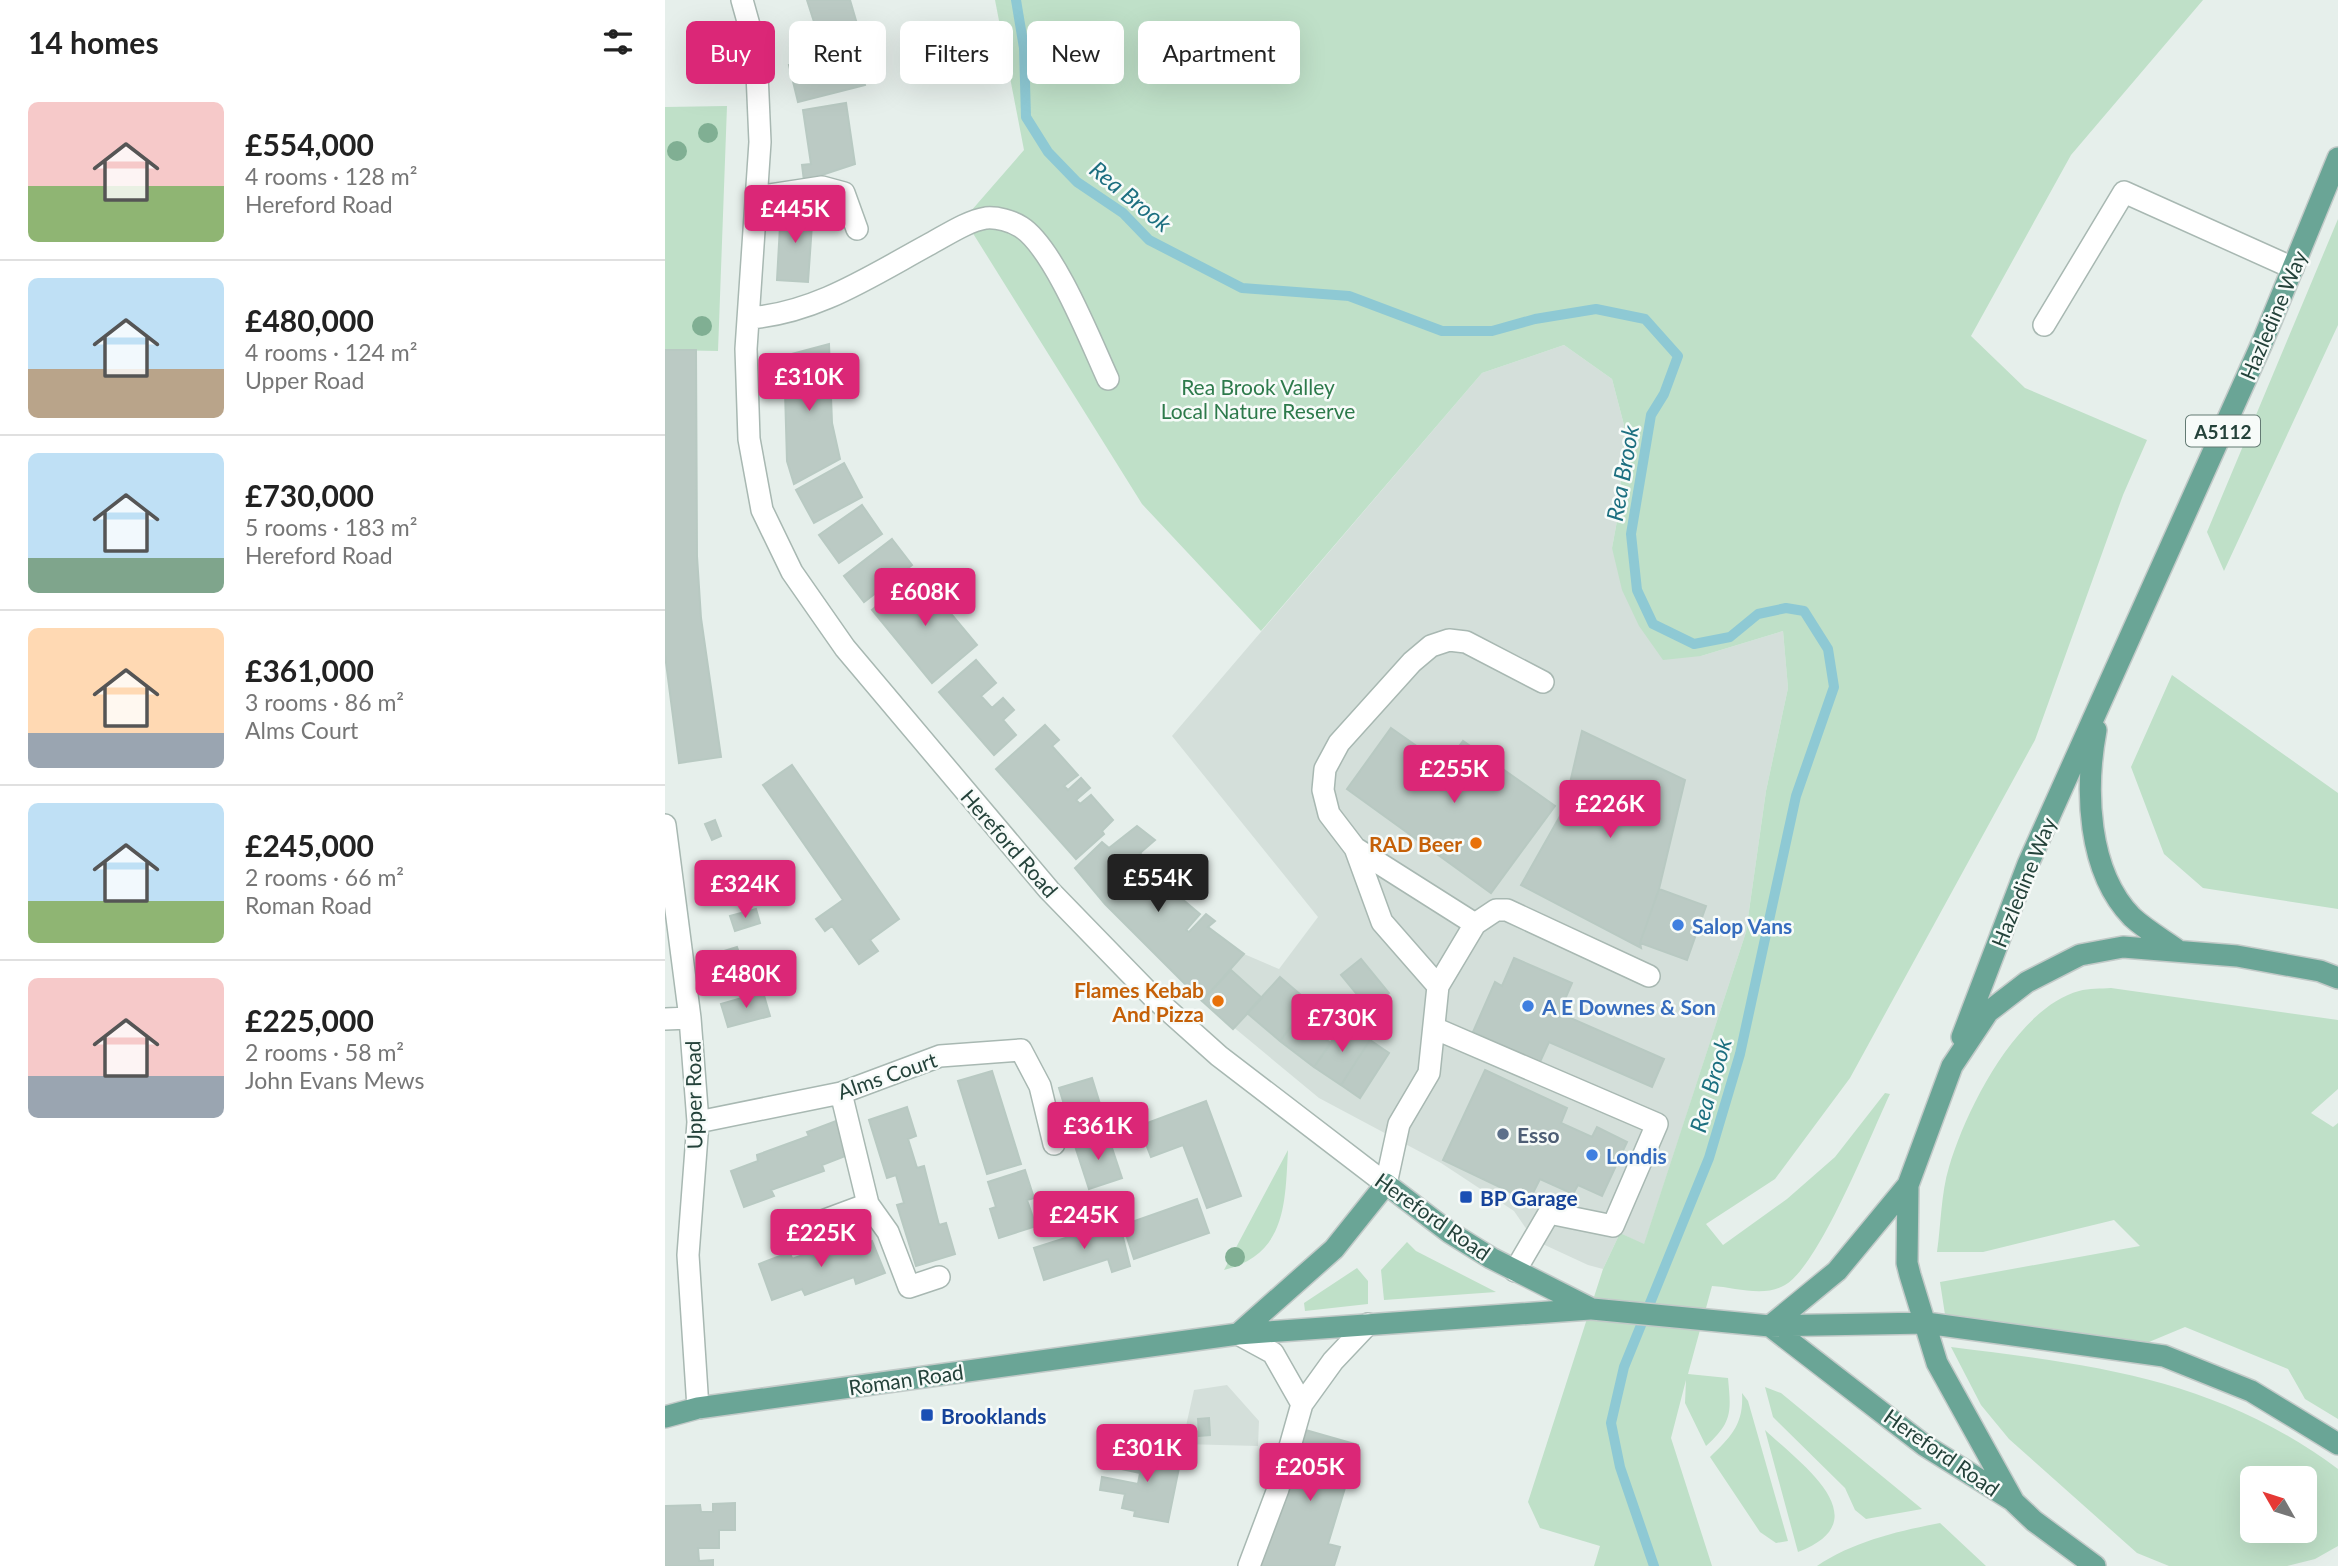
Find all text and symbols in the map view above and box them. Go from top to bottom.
chip: Buy [686,21,775,84]
chip: Rent [789,21,886,84]
chip: Filters [900,21,1013,84]
chip: New [1027,21,1124,84]
chip: Apartment [1138,21,1300,84]
icon: filters [599,23,637,61]
text: 14 homes [28,24,159,60]
text: £554,000 [245,126,374,162]
icon: home [84,130,168,214]
water label: Rea Brook [1085,155,1178,238]
text: 4 rooms · 128 m² [245,162,417,190]
pin: £445K [746,186,844,245]
text: Hereford Road [245,190,393,218]
text: £445K [760,194,830,222]
street label: Hazledine Way [2235,246,2312,383]
text: £480,000 [245,302,374,338]
icon: home [84,306,168,390]
text: 4 rooms · 124 m² [245,338,417,366]
pin: £310K [760,354,858,413]
text: £310K [774,362,844,390]
text: Upper Road [245,366,364,394]
park label: Rea Brook Valley Local Nature Reserve [1161,374,1355,423]
road number: A5112 [2186,416,2260,446]
water label: Rea Brook [1600,422,1644,523]
text: £730,000 [245,477,374,513]
icon: home [84,481,168,565]
text: 5 rooms · 183 m² [245,513,417,541]
text: Hereford Road [245,541,393,569]
pin: £608K [876,568,974,628]
text: £608K [890,577,960,605]
text: £361,000 [245,652,374,688]
icon: home [84,656,168,740]
text: 3 rooms · 86 m² [245,688,404,716]
text: Alms Court [245,716,358,744]
pin: £255K [1405,746,1503,805]
text: £255K [1419,754,1489,782]
pin: £226K [1561,780,1659,840]
street label: Hereford Road [956,784,1064,902]
text: £226K [1575,789,1645,817]
street label: Hazledine Way [1986,813,2060,951]
text: £245,000 [245,827,374,863]
icon: home [84,831,168,915]
place label: RAD Beer [1369,831,1462,856]
marker: RAD Beer [1468,835,1484,851]
pin: £554K [1109,855,1207,914]
pin: £324K [696,860,794,920]
text: 2 rooms · 66 m² [245,863,404,891]
text: £554K [1123,863,1193,891]
text: £324K [710,869,780,897]
text: Roman Road [245,891,372,919]
place label: Salop Vans [1692,913,1792,938]
marker: Salop Vans [1670,917,1686,933]
pin: £480K [697,950,795,1010]
text: £480K [711,959,781,987]
place label: Flames Kebab And Pizza [1074,977,1204,1026]
marker: Flames Kebab And Pizza [1210,993,1226,1009]
place label: A E Downes & Son [1541,994,1716,1019]
pin: £730K [1293,995,1391,1054]
marker: A E Downes & Son [1520,998,1536,1014]
text: £225,000 [245,1002,374,1038]
text: £730K [1307,1003,1377,1031]
icon: home [84,1006,168,1090]
water label: Rea Brook [1683,1034,1737,1135]
text: 2 rooms · 58 m² [245,1038,404,1066]
street label: Upper Road [680,1040,706,1150]
street label: Alms Court [834,1046,940,1104]
text: John Evans Mews [245,1066,424,1094]
pin: £361K [1049,1102,1147,1162]
text: £361K [1063,1111,1133,1139]
place label: Esso [1517,1122,1559,1147]
marker: Esso [1495,1126,1511,1142]
place label: Londis [1606,1143,1667,1168]
marker: Londis [1584,1147,1600,1163]
street label: Hereford Road [1371,1167,1495,1265]
place label: BP Garage [1480,1185,1578,1210]
marker: BP Garage [1458,1189,1474,1205]
pin: £245K [1035,1192,1133,1251]
text: £245K [1049,1200,1119,1228]
pin: £225K [772,1210,870,1269]
text: £225K [786,1218,856,1246]
street label: Roman Road [847,1359,965,1399]
place label: Brooklands [941,1403,1046,1428]
street label: Hereford Road [1880,1403,2004,1501]
marker: Brooklands [919,1407,935,1423]
pin: £301K [1098,1424,1196,1484]
text: £301K [1112,1433,1182,1461]
pin: £205K [1261,1444,1359,1503]
text: £205K [1275,1452,1345,1480]
north arrow [2240,1466,2317,1544]
map controls [2240,1466,2317,1543]

